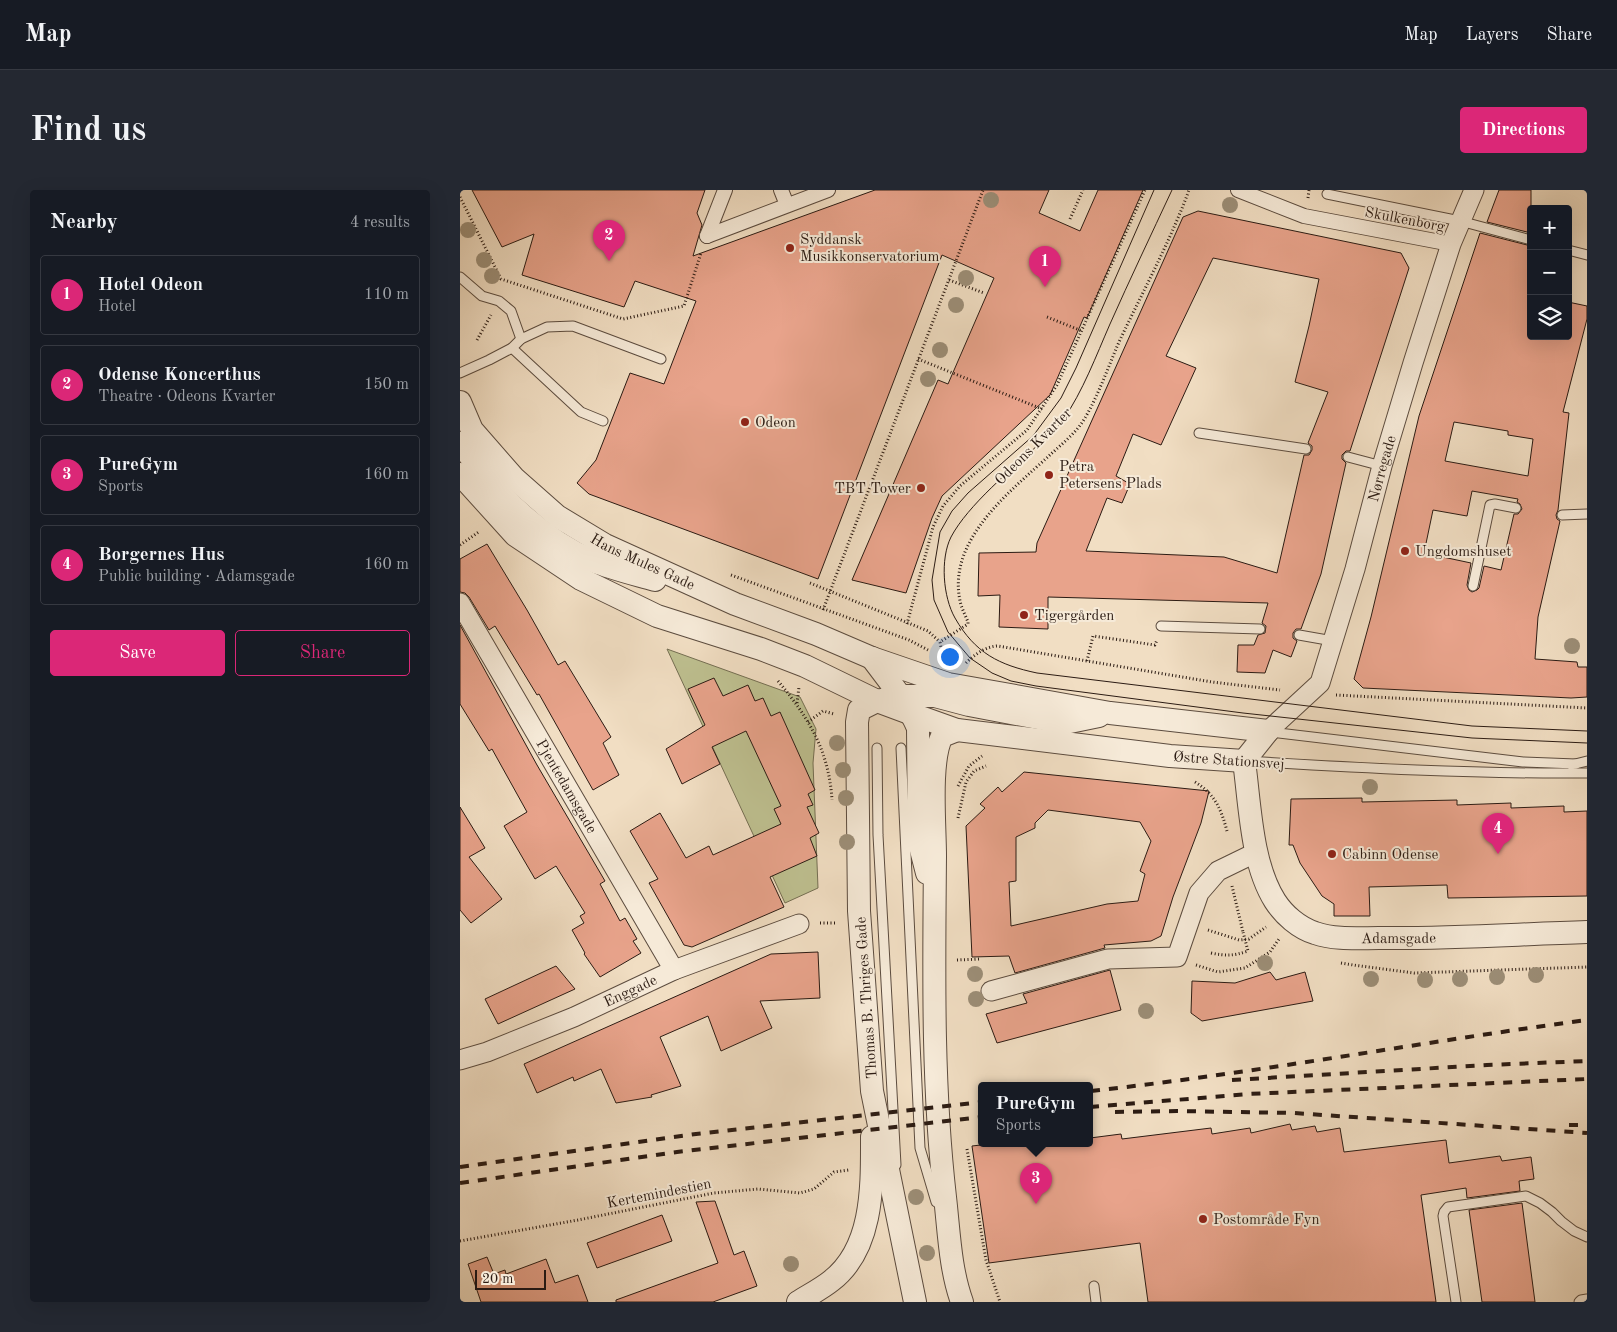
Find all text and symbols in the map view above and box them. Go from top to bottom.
text: Map [25,23,72,47]
text: Map [1404,26,1438,44]
text: Layers [1466,26,1518,44]
text: Share [1546,26,1592,44]
button: Directions [1460,107,1587,153]
text: Find us [30,113,146,148]
street label: Skulkenborg [1363,205,1446,236]
map controls [1527,205,1572,340]
button: + [1527,205,1572,250]
text: Nearby [50,212,118,233]
text: 4 results [350,215,410,231]
pin: 2 [593,220,625,261]
place label: Syddansk Musikkonservatorium [800,233,940,265]
marker: Syddansk Musikkonservatorium [784,242,796,254]
pin: 1 [1029,246,1061,287]
button: − [1527,250,1572,295]
text: Hotel Odeon [98,276,203,295]
text: 1 [62,287,72,303]
text: 110 m [364,287,409,303]
button: layers [1527,295,1572,340]
text: Hotel [98,299,136,315]
text: Odense Koncerthus [98,366,261,385]
text: 2 [62,377,72,393]
text: 150 m [364,377,409,393]
text: Theatre · Odeons Kvarter [98,389,275,405]
street label: Odeons Kvarter [993,406,1075,488]
marker: Odeon [739,416,751,428]
place label: Odeon [755,416,796,431]
street label: Nørregade [1367,434,1400,504]
text: PureGym [98,456,178,475]
place label: Petra Petersens Plads [1059,460,1162,492]
text: 3 [62,467,72,483]
text: 160 m [364,467,409,483]
marker: Petra Petersens Plads [1043,469,1055,481]
text: Sports [98,479,143,495]
place label: TBT Tower [834,482,911,497]
marker: TBT Tower [915,482,927,494]
street label: Hans Mules Gade [587,532,697,594]
marker: Ungdomshuset [1399,545,1411,557]
place label: Ungdomshuset [1415,545,1511,560]
text: Borgernes Hus [98,546,224,565]
text: 4 [62,557,72,573]
text: 160 m [364,557,409,573]
text: Public building · Adamsgade [98,569,295,585]
marker: Tigergården [1018,609,1030,621]
place label: Tigergården [1034,609,1114,624]
button: Save [50,630,225,676]
button: Share [235,630,410,676]
your location [937,644,963,670]
street label: Pjentedamsgade [532,737,599,837]
street label: Østre Stationsvej [1173,750,1285,773]
pin: 4 [1482,813,1514,854]
marker: Cabinn Odense [1326,848,1338,860]
place label: Cabinn Odense [1342,848,1438,863]
street label: Thomas B. Thriges Gade [854,916,881,1080]
street label: Adamsgade [1361,932,1436,947]
street label: Enggade [602,973,660,1011]
popup [978,1082,1093,1147]
text: PureGym [996,1095,1075,1114]
text: Sports [996,1118,1041,1134]
pin: 3 [1020,1163,1052,1204]
street label: Kertemindestien [606,1177,713,1212]
marker: Postområde Fyn [1197,1213,1209,1225]
place label: Postområde Fyn [1213,1213,1320,1228]
scale bar [475,1267,546,1290]
text: 20 m [482,1272,513,1286]

